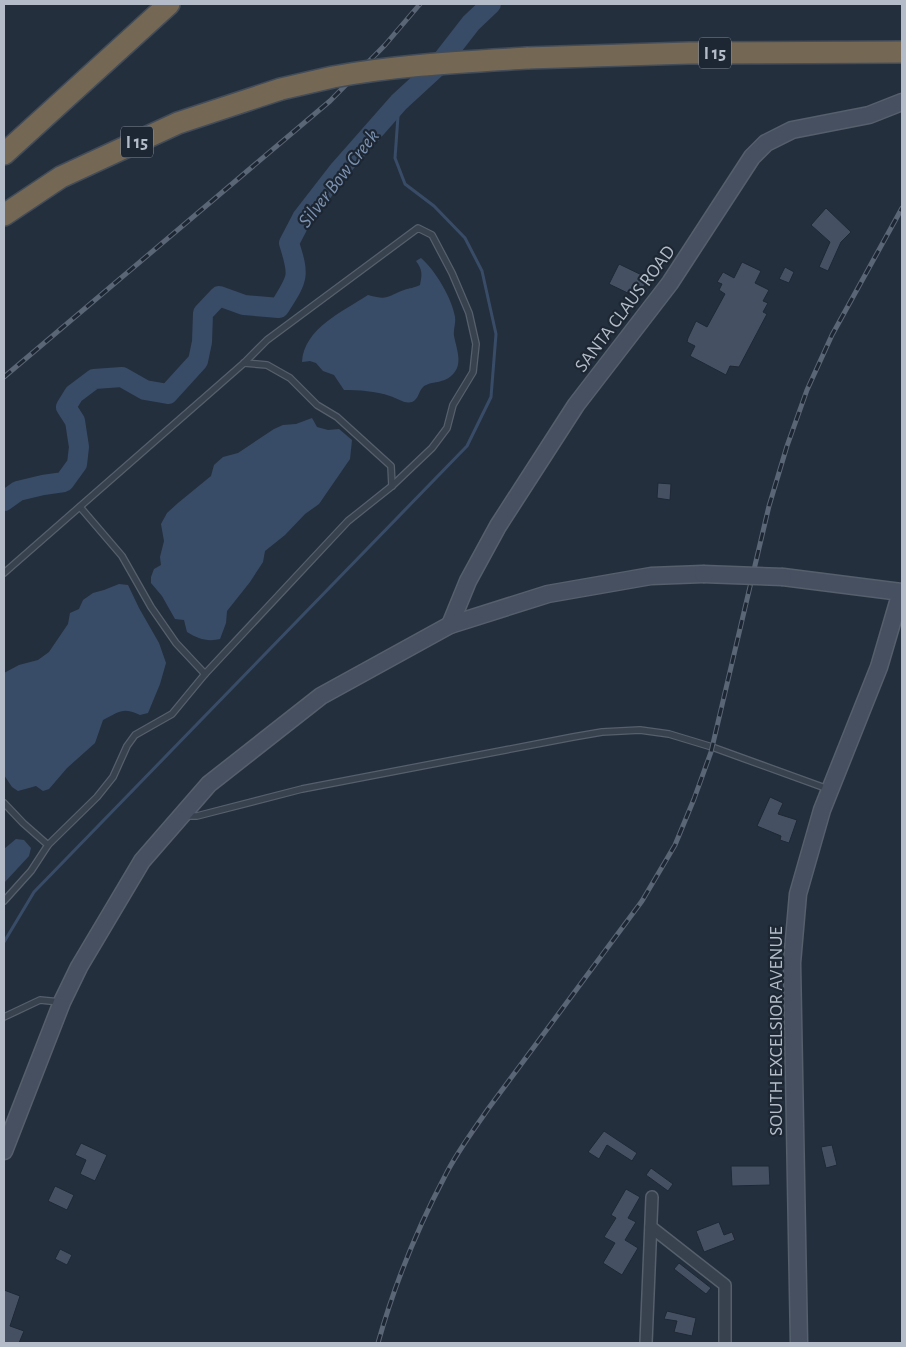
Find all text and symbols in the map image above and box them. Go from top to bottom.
road number: I 15 [699,38,731,68]
road number: I 15 [121,126,153,158]
water label: Silver Bow Creek [295,126,383,231]
street label: SANTA CLAUS ROAD [572,242,679,376]
street label: SOUTH EXCELSIOR AVENUE [767,926,786,1136]

